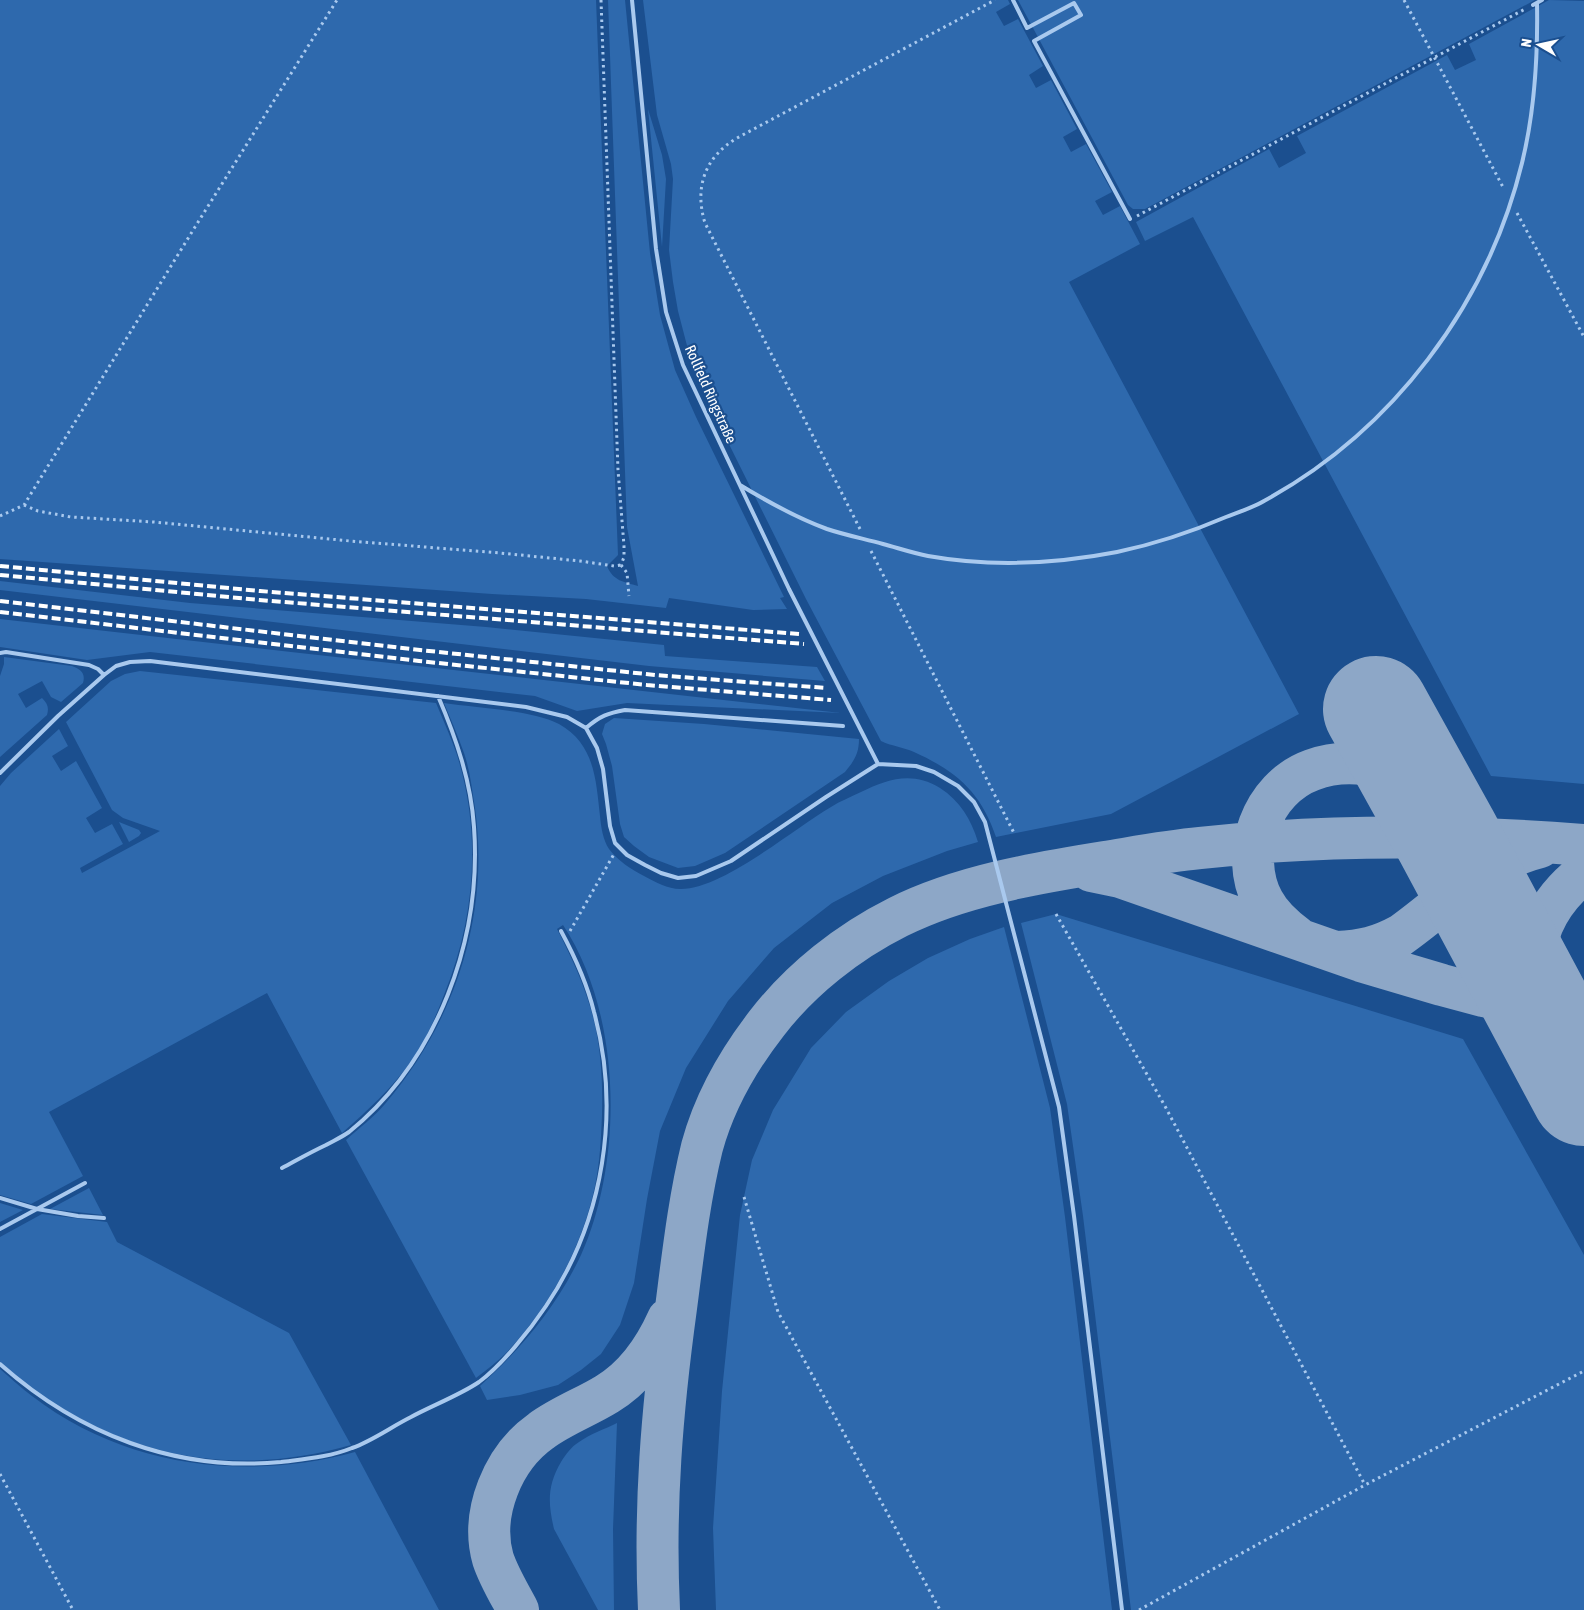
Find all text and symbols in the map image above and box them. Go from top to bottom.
north arrow [1514,20,1564,70]
text: N [1518,38,1535,48]
street label: Rollfeld Ringstraße [682,342,740,446]

